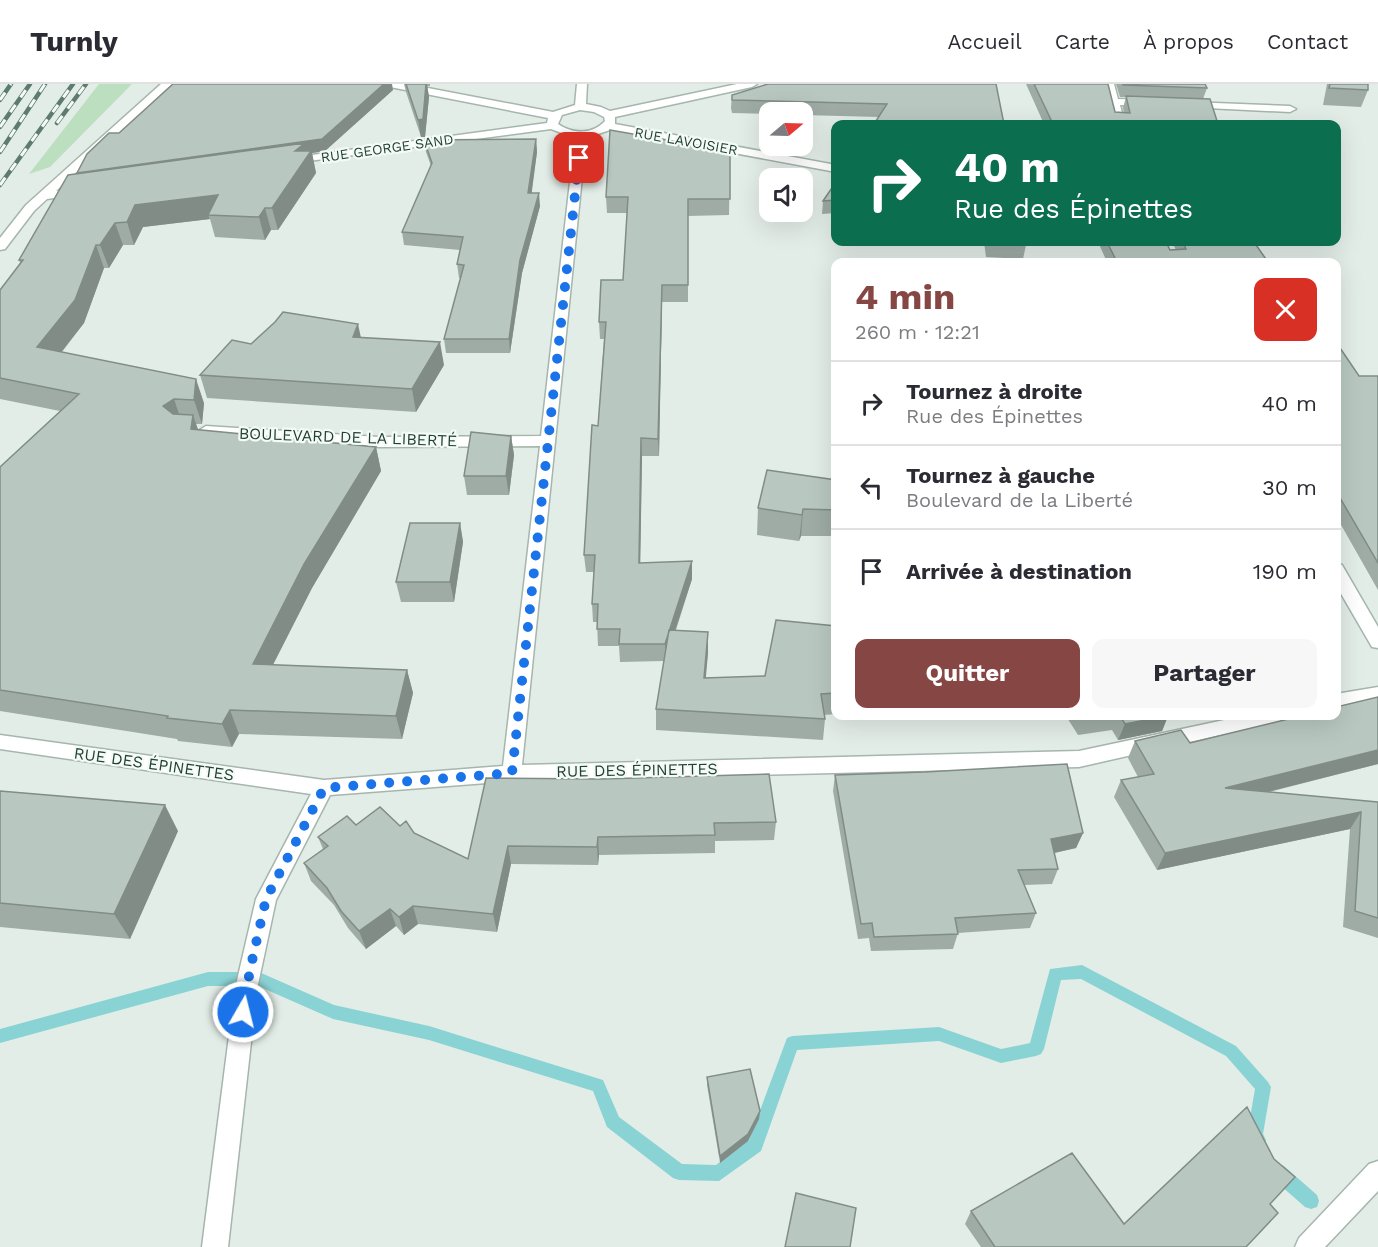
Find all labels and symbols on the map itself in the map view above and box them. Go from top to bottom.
north arrow [759,102,813,156]
street label: RUE LAVOISIER [633,124,739,158]
street label: RUE GEORGE SAND [320,131,454,165]
pin [553,132,604,183]
street label: BOULEVARD DE LA LIBERTÉ [239,424,457,450]
street label: RUE DES ÉPINETTES [73,743,235,785]
street label: RUE DES ÉPINETTES [556,759,718,781]
position arrow [211,980,275,1044]

